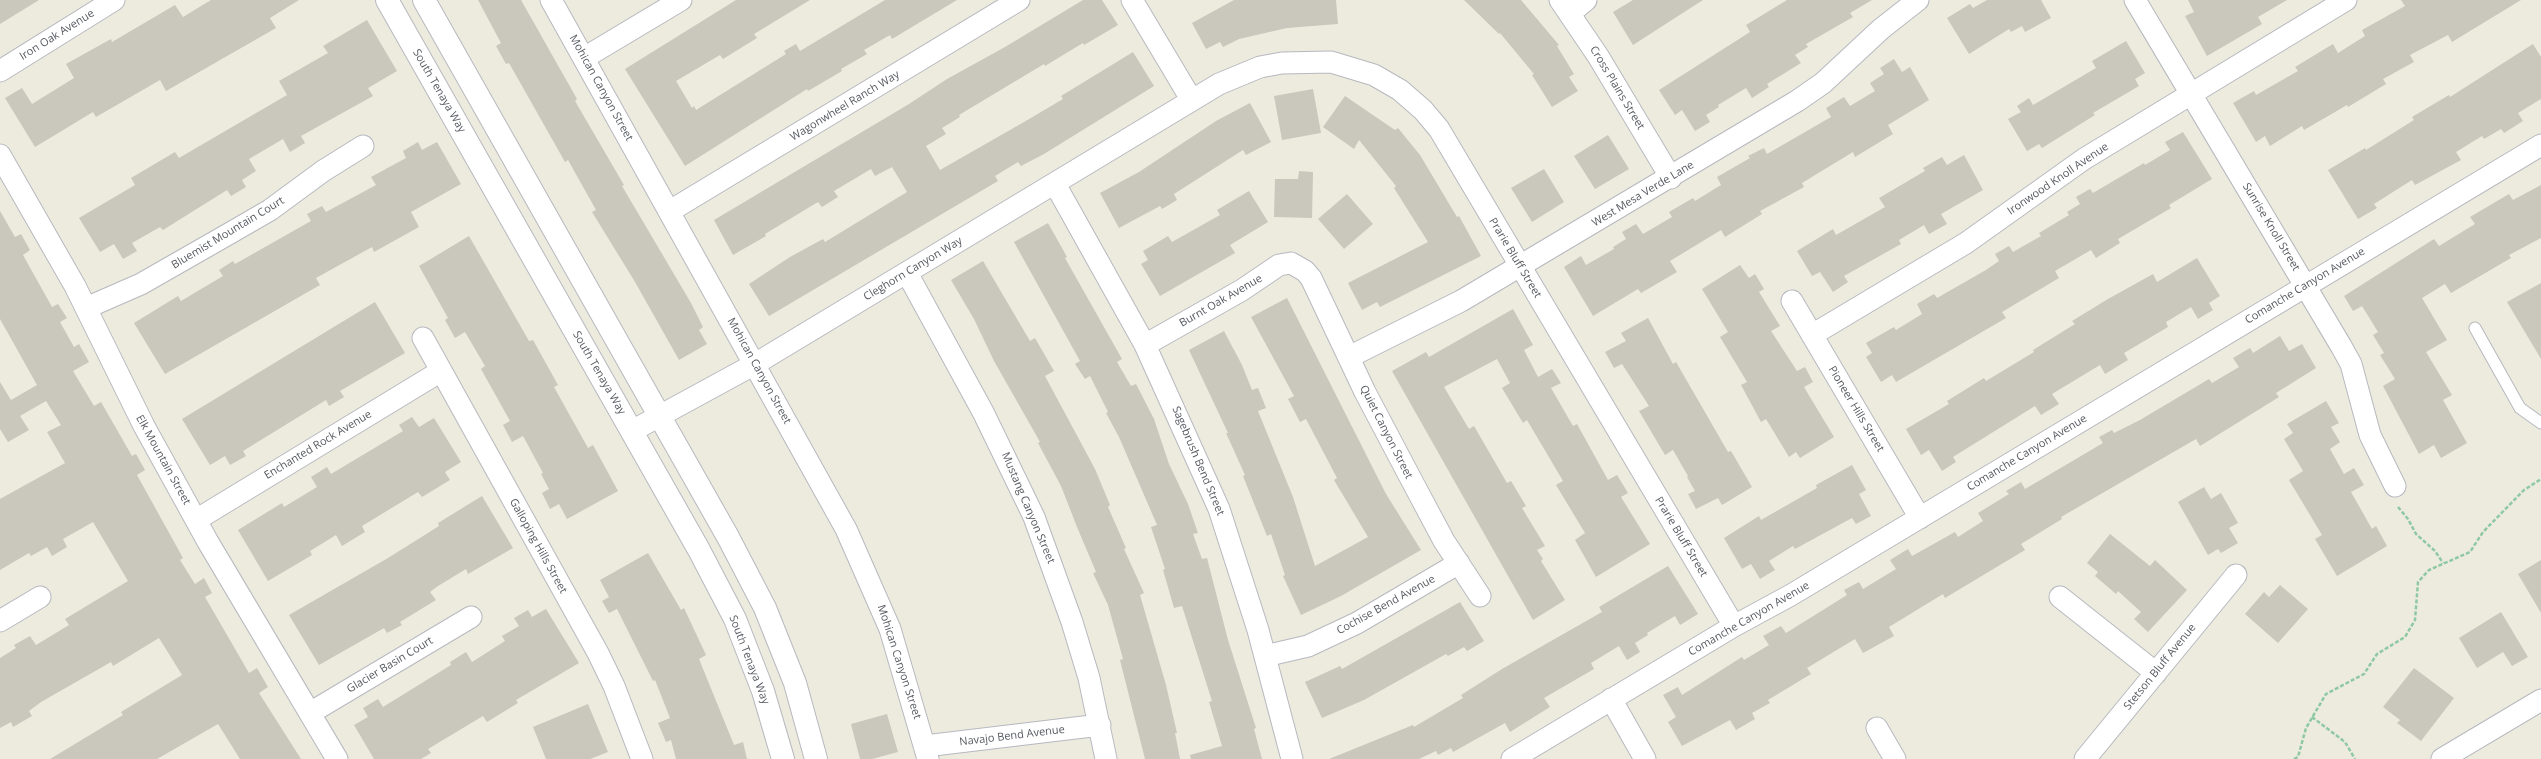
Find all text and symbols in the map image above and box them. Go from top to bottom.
street label: Iron Oak Avenue [17,7,97,63]
street label: Mohican Canyon Street [566,33,636,143]
street label: Cross Plains Street [1587,44,1647,132]
street label: South Tenaya Way [410,47,468,135]
street label: Wagonwheel Ranch Way [788,68,902,144]
street label: Ironwood Knoll Avenue [2005,140,2111,218]
street label: West Mesa Verde Lane [1590,158,1696,230]
street label: Sunrise Knoll Street [2240,181,2302,273]
street label: Bluemist Mountain Court [169,194,287,272]
street label: Prarie Bluff Street [1486,216,1544,300]
street label: Cleghorn Canyon Way [861,234,965,304]
street label: Comanche Canyon Avenue [2243,245,2367,327]
street label: Burnt Oak Avenue [1177,272,1265,330]
street label: Mohican Canyon Street [724,316,794,426]
street label: South Tenaya Way [570,329,628,417]
street label: Pioneer Hills Street [1825,364,1887,454]
street label: Quiet Canyon Street [1357,383,1415,481]
street label: Sagebrush Bend Street [1169,404,1227,518]
street label: Enchanted Rock Avenue [262,408,374,482]
street label: Comanche Canyon Avenue [1965,412,2089,494]
street label: Elk Mountain Street [133,413,193,507]
street label: Mustang Canyon Street [999,450,1057,566]
street label: Prarie Bluff Street [1652,495,1710,579]
street label: Galloping Hills Street [506,496,570,596]
street label: Cochise Bend Avenue [1334,572,1438,638]
street label: Comanche Canyon Avenue [1686,579,1812,659]
street label: Mohican Canyon Street [874,603,924,721]
street label: South Tenaya Way [726,614,772,706]
street label: Stetson Bluff Avenue [2121,621,2199,713]
street label: Glacier Basin Court [345,634,435,696]
street label: Navajo Bend Avenue [959,723,1065,749]

